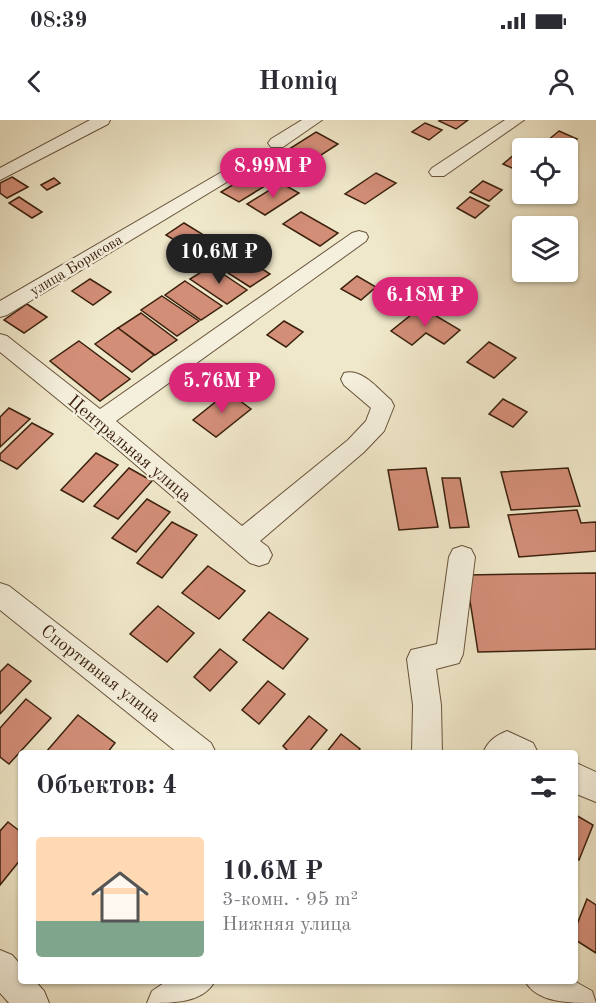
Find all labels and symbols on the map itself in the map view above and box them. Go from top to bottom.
pin: 8.99M ₽ [218,148,328,199]
street label: улица Борисова [28,232,126,300]
pin: 10.6M ₽ [164,234,274,285]
pin: 6.18M ₽ [370,277,480,328]
pin: 5.76M ₽ [167,363,277,414]
street label: Центральная улица [64,392,195,506]
street label: Спортивная улица [37,622,164,726]

